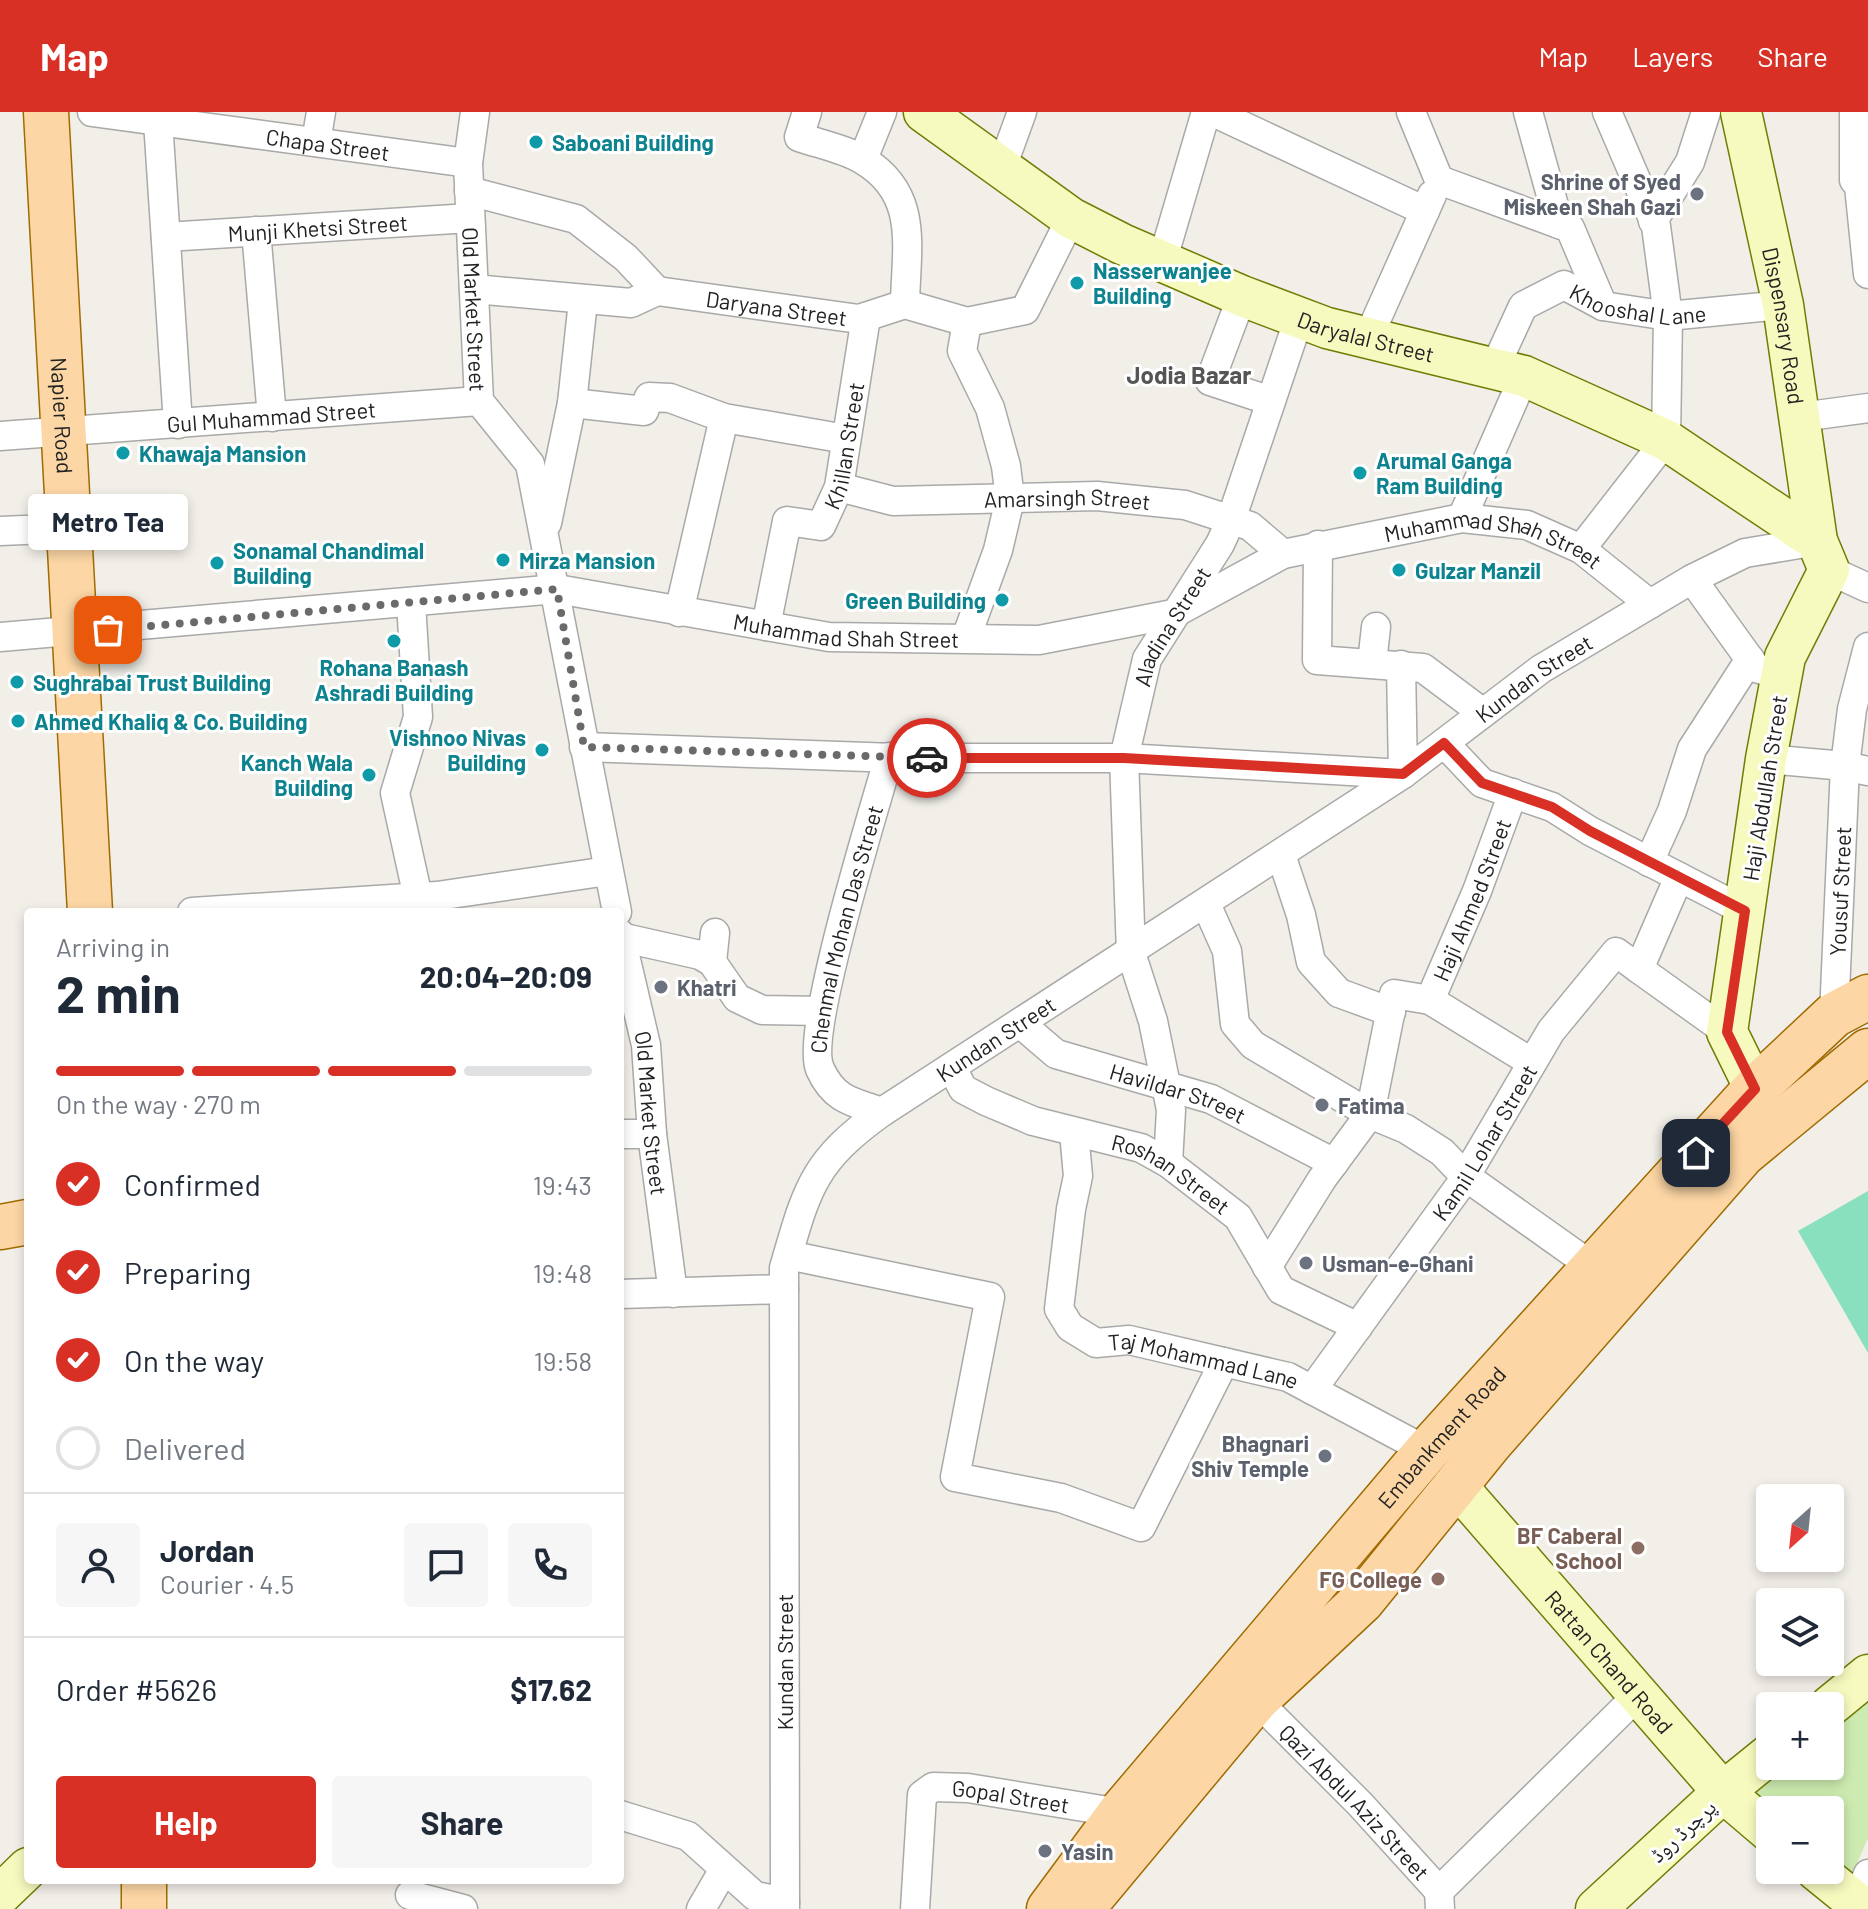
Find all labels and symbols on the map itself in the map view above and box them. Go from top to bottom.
street label: Chapa Street [264,123,391,165]
place label: Saboani Building [552,129,714,155]
marker: Saboani Building [527,133,545,151]
place label: Shrine of Syed Miskeen Shah Gazi [1504,168,1681,219]
marker: Shrine of Syed Miskeen Shah Gazi [1688,185,1706,203]
street label: Munji Khetsi Street [227,209,408,246]
street label: Old Market Street [458,226,492,392]
street label: Dispensary Road [1758,245,1810,406]
place label: Nasserwanjee Building [1093,257,1232,308]
marker: Nasserwanjee Building [1068,274,1086,292]
street label: Khooshal Lane [1566,278,1707,329]
street label: Daryana Street [704,285,849,330]
street label: Daryalal Street [1294,305,1437,367]
street label: Napier Road [47,357,79,475]
district label: Jodia Bazar [1127,360,1251,389]
street label: Khillan Street [818,380,868,513]
street label: Gul Muhammad Street [166,396,377,437]
place label: Khawaja Mansion [139,440,306,466]
marker: Khawaja Mansion [114,444,132,462]
place label: Arumal Ganga Ram Building [1376,447,1512,498]
marker: Arumal Ganga Ram Building [1351,464,1369,482]
street label: Amarsingh Street [983,483,1152,514]
callout: Metro Tea [28,494,188,550]
street label: Muhammad Shah Street [1382,504,1607,574]
place label: Sonamal Chandimal Building [233,537,424,588]
place label: Mirza Mansion [519,547,655,573]
marker: Mirza Mansion [494,551,512,569]
marker: Sonamal Chandimal Building [208,554,226,572]
place label: Gulzar Manzil [1415,557,1541,583]
street label: Aladina Street [1128,561,1216,689]
marker: Gulzar Manzil [1390,561,1408,579]
place label: Green Building [845,587,986,613]
marker: Green Building [993,591,1011,609]
pin [74,596,142,664]
street label: Muhammad Shah Street [731,607,959,652]
street label: Kundan Street [1470,629,1597,728]
marker: Rohana Banash Ashradi Building [385,632,403,650]
place label: Rohana Banash Ashradi Building [314,654,474,705]
place label: Sughrabai Trust Building [33,669,271,695]
marker: Sughrabai Trust Building [8,673,26,691]
street label: Haji Abdullah Street [1736,693,1792,883]
place label: Ahmed Khaliq & Co. Building [34,708,308,734]
marker: Ahmed Khaliq & Co. Building [9,712,27,730]
courier [887,718,967,798]
place label: Vishnoo Nivas Building [389,724,526,775]
marker: Vishnoo Nivas Building [533,741,551,759]
place label: Kanch Wala Building [241,749,353,800]
marker: Kanch Wala Building [360,766,378,784]
street label: Chenmal Mohan Das Street [805,802,887,1054]
street label: Haji Ahmed Street [1427,815,1515,985]
street label: Yousuf Street [1824,826,1855,956]
place label: Khatri [677,974,737,1000]
marker: Khatri [652,978,670,996]
street label: Kundan Street [931,990,1060,1086]
street label: Old Market Street [630,1028,673,1196]
street label: Havildar Street [1107,1057,1250,1128]
street label: Kamil Lohar Street [1426,1059,1542,1225]
place label: Fatima [1338,1092,1405,1118]
marker: Fatima [1313,1096,1331,1114]
pin [1662,1119,1730,1187]
street label: Roshan Street [1109,1128,1235,1219]
place label: Usman-e-Ghani [1322,1250,1474,1276]
marker: Usman-e-Ghani [1297,1254,1315,1272]
street label: Taj Mohammad Lane [1107,1327,1304,1394]
street label: Embankment Road [1372,1361,1511,1513]
place label: Bhagnari Shiv Temple [1191,1430,1309,1481]
marker: Bhagnari Shiv Temple [1316,1447,1334,1465]
north arrow [1756,1484,1844,1572]
place label: BF Caberal School [1517,1522,1622,1573]
marker: BF Caberal School [1629,1539,1647,1557]
place label: FG College [1319,1566,1422,1592]
marker: FG College [1429,1570,1447,1588]
street label: Rattan Chand Road [1540,1585,1679,1739]
street label: Kundan Street [771,1594,797,1730]
street label: Qazi Abdul Aziz Street [1275,1719,1435,1885]
street label: Gopal Street [952,1775,1071,1817]
street label: پرچرڈ روڈ [1644,1793,1722,1869]
place label: Yasin [1061,1838,1113,1864]
marker: Yasin [1036,1842,1054,1860]

